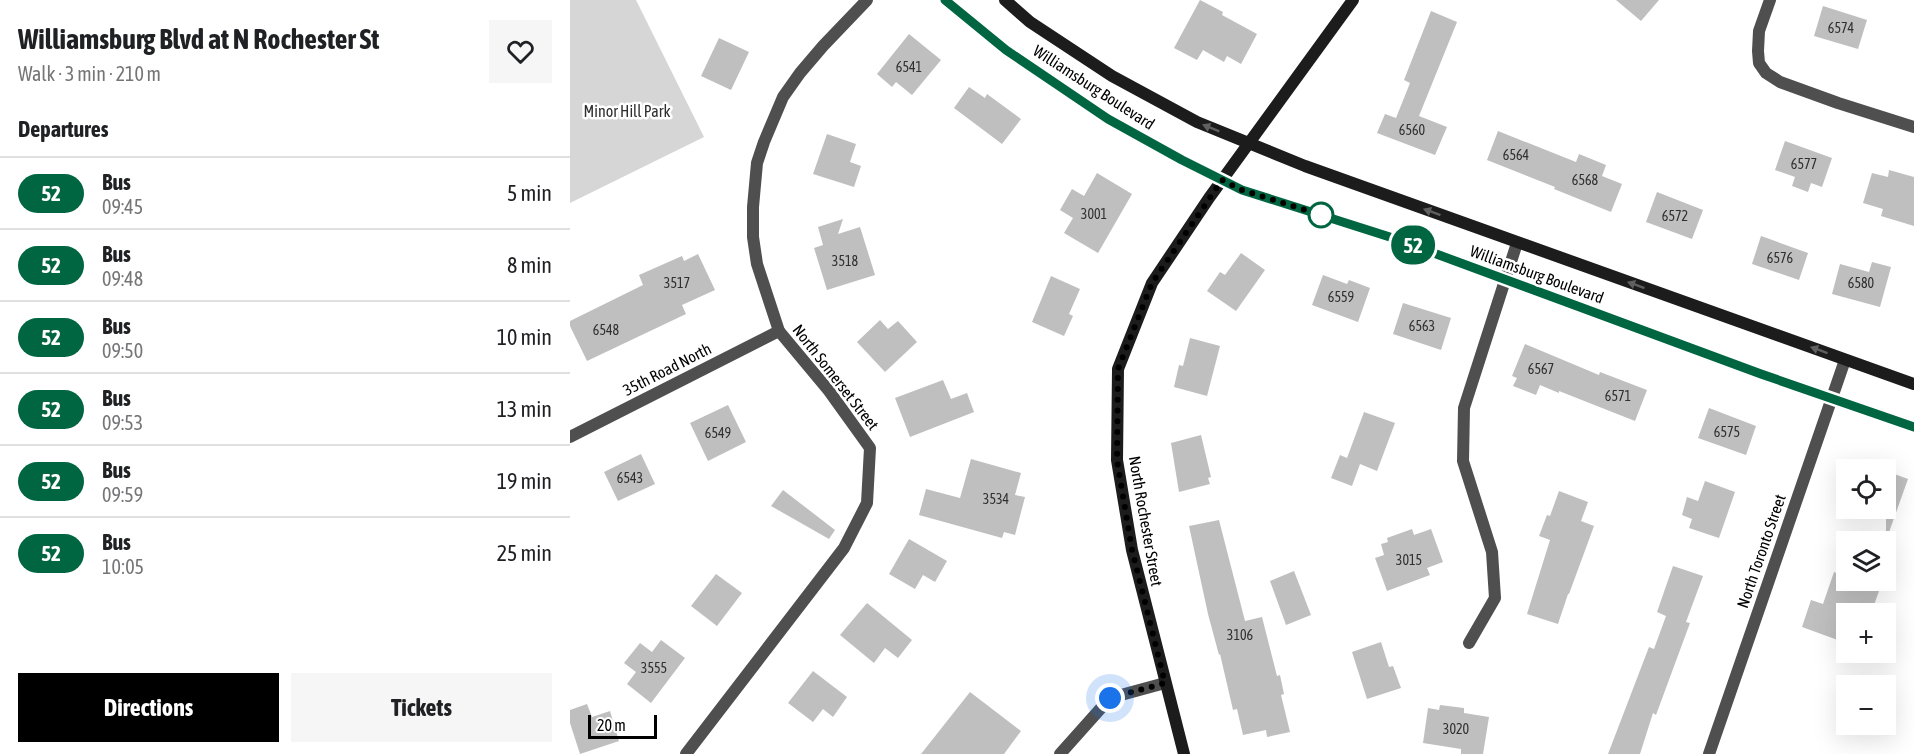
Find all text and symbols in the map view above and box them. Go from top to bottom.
button: heart [489,20,552,83]
house number: 6574 [1828,20,1855,36]
text: Williamsburg Blvd at N Rochester St [18,23,379,55]
street label: Williamsburg Boulevard [1029,41,1158,134]
house number: 6541 [896,59,922,75]
text: Walk · 3 min · 210 m [18,62,161,85]
park label: Minor Hill Park [584,102,670,120]
text: Departures [18,116,108,142]
house number: 6560 [1399,122,1426,138]
one-way arrow [1202,123,1220,132]
house number: 6564 [1503,147,1530,163]
house number: 6577 [1791,156,1817,172]
text: Bus [102,169,131,195]
house number: 6568 [1572,172,1599,188]
text: 5 min [507,180,552,206]
text: 52 [41,181,61,205]
text: 09:45 [102,195,143,218]
unlabelled marker [1308,202,1334,228]
house number: 3001 [1081,206,1107,222]
one-way arrow [1423,206,1441,216]
house number: 6572 [1662,208,1688,224]
line badge: 52 [1386,226,1440,264]
text: 52 [1403,233,1423,257]
text: Bus [102,241,131,267]
street label: Williamsburg Boulevard [1467,241,1606,307]
house number: 6576 [1767,250,1794,266]
text: 8 min [507,252,552,278]
text: 52 [41,253,61,277]
house number: 3518 [832,253,859,269]
text: 09:48 [102,267,143,290]
house number: 3517 [664,275,690,291]
house number: 6580 [1848,275,1875,291]
one-way arrow [1626,280,1644,290]
house number: 6559 [1328,289,1354,305]
text: Bus [102,313,131,339]
house number: 6563 [1409,318,1435,334]
street label: North Somerset Street [789,321,883,434]
house number: 6548 [593,322,620,338]
text: 10 min [497,324,552,350]
text: 52 [41,325,61,349]
text: 09:50 [102,339,143,362]
street label: 35th Road North [620,339,714,399]
one-way arrow [1810,345,1828,355]
house number: 6567 [1528,361,1554,377]
text: Bus [102,385,131,411]
house number: 6571 [1605,388,1631,404]
text: 13 min [497,396,552,422]
text: 52 [41,397,61,421]
text: 09:53 [102,411,143,434]
house number: 6575 [1714,424,1740,440]
house number: 6549 [705,425,731,441]
street label: North Rochester Street [1126,454,1166,588]
text: Bus [102,457,131,483]
map controls [1836,459,1896,735]
button: locate [1836,459,1896,519]
text: 19 min [497,468,552,494]
text: 52 [41,469,61,493]
house number: 6543 [617,470,643,486]
text: 09:59 [102,483,143,506]
house number: 3534 [983,491,1010,507]
street label: North Toronto Street [1733,491,1789,610]
text: Bus [102,529,131,555]
button: layers [1836,531,1896,591]
text: 25 min [497,540,552,566]
text: 52 [41,541,61,565]
house number: 3015 [1396,552,1422,568]
text: 10:05 [102,555,144,578]
button: + [1836,603,1896,663]
house number: 3106 [1227,627,1254,643]
house number: 3555 [641,660,667,676]
button: Directions [18,673,279,742]
button: Tickets [291,673,552,742]
button: − [1836,675,1896,735]
your location [1095,683,1125,713]
scale bar [588,712,657,740]
text: 20 m [597,716,626,734]
house number: 3020 [1443,721,1470,737]

